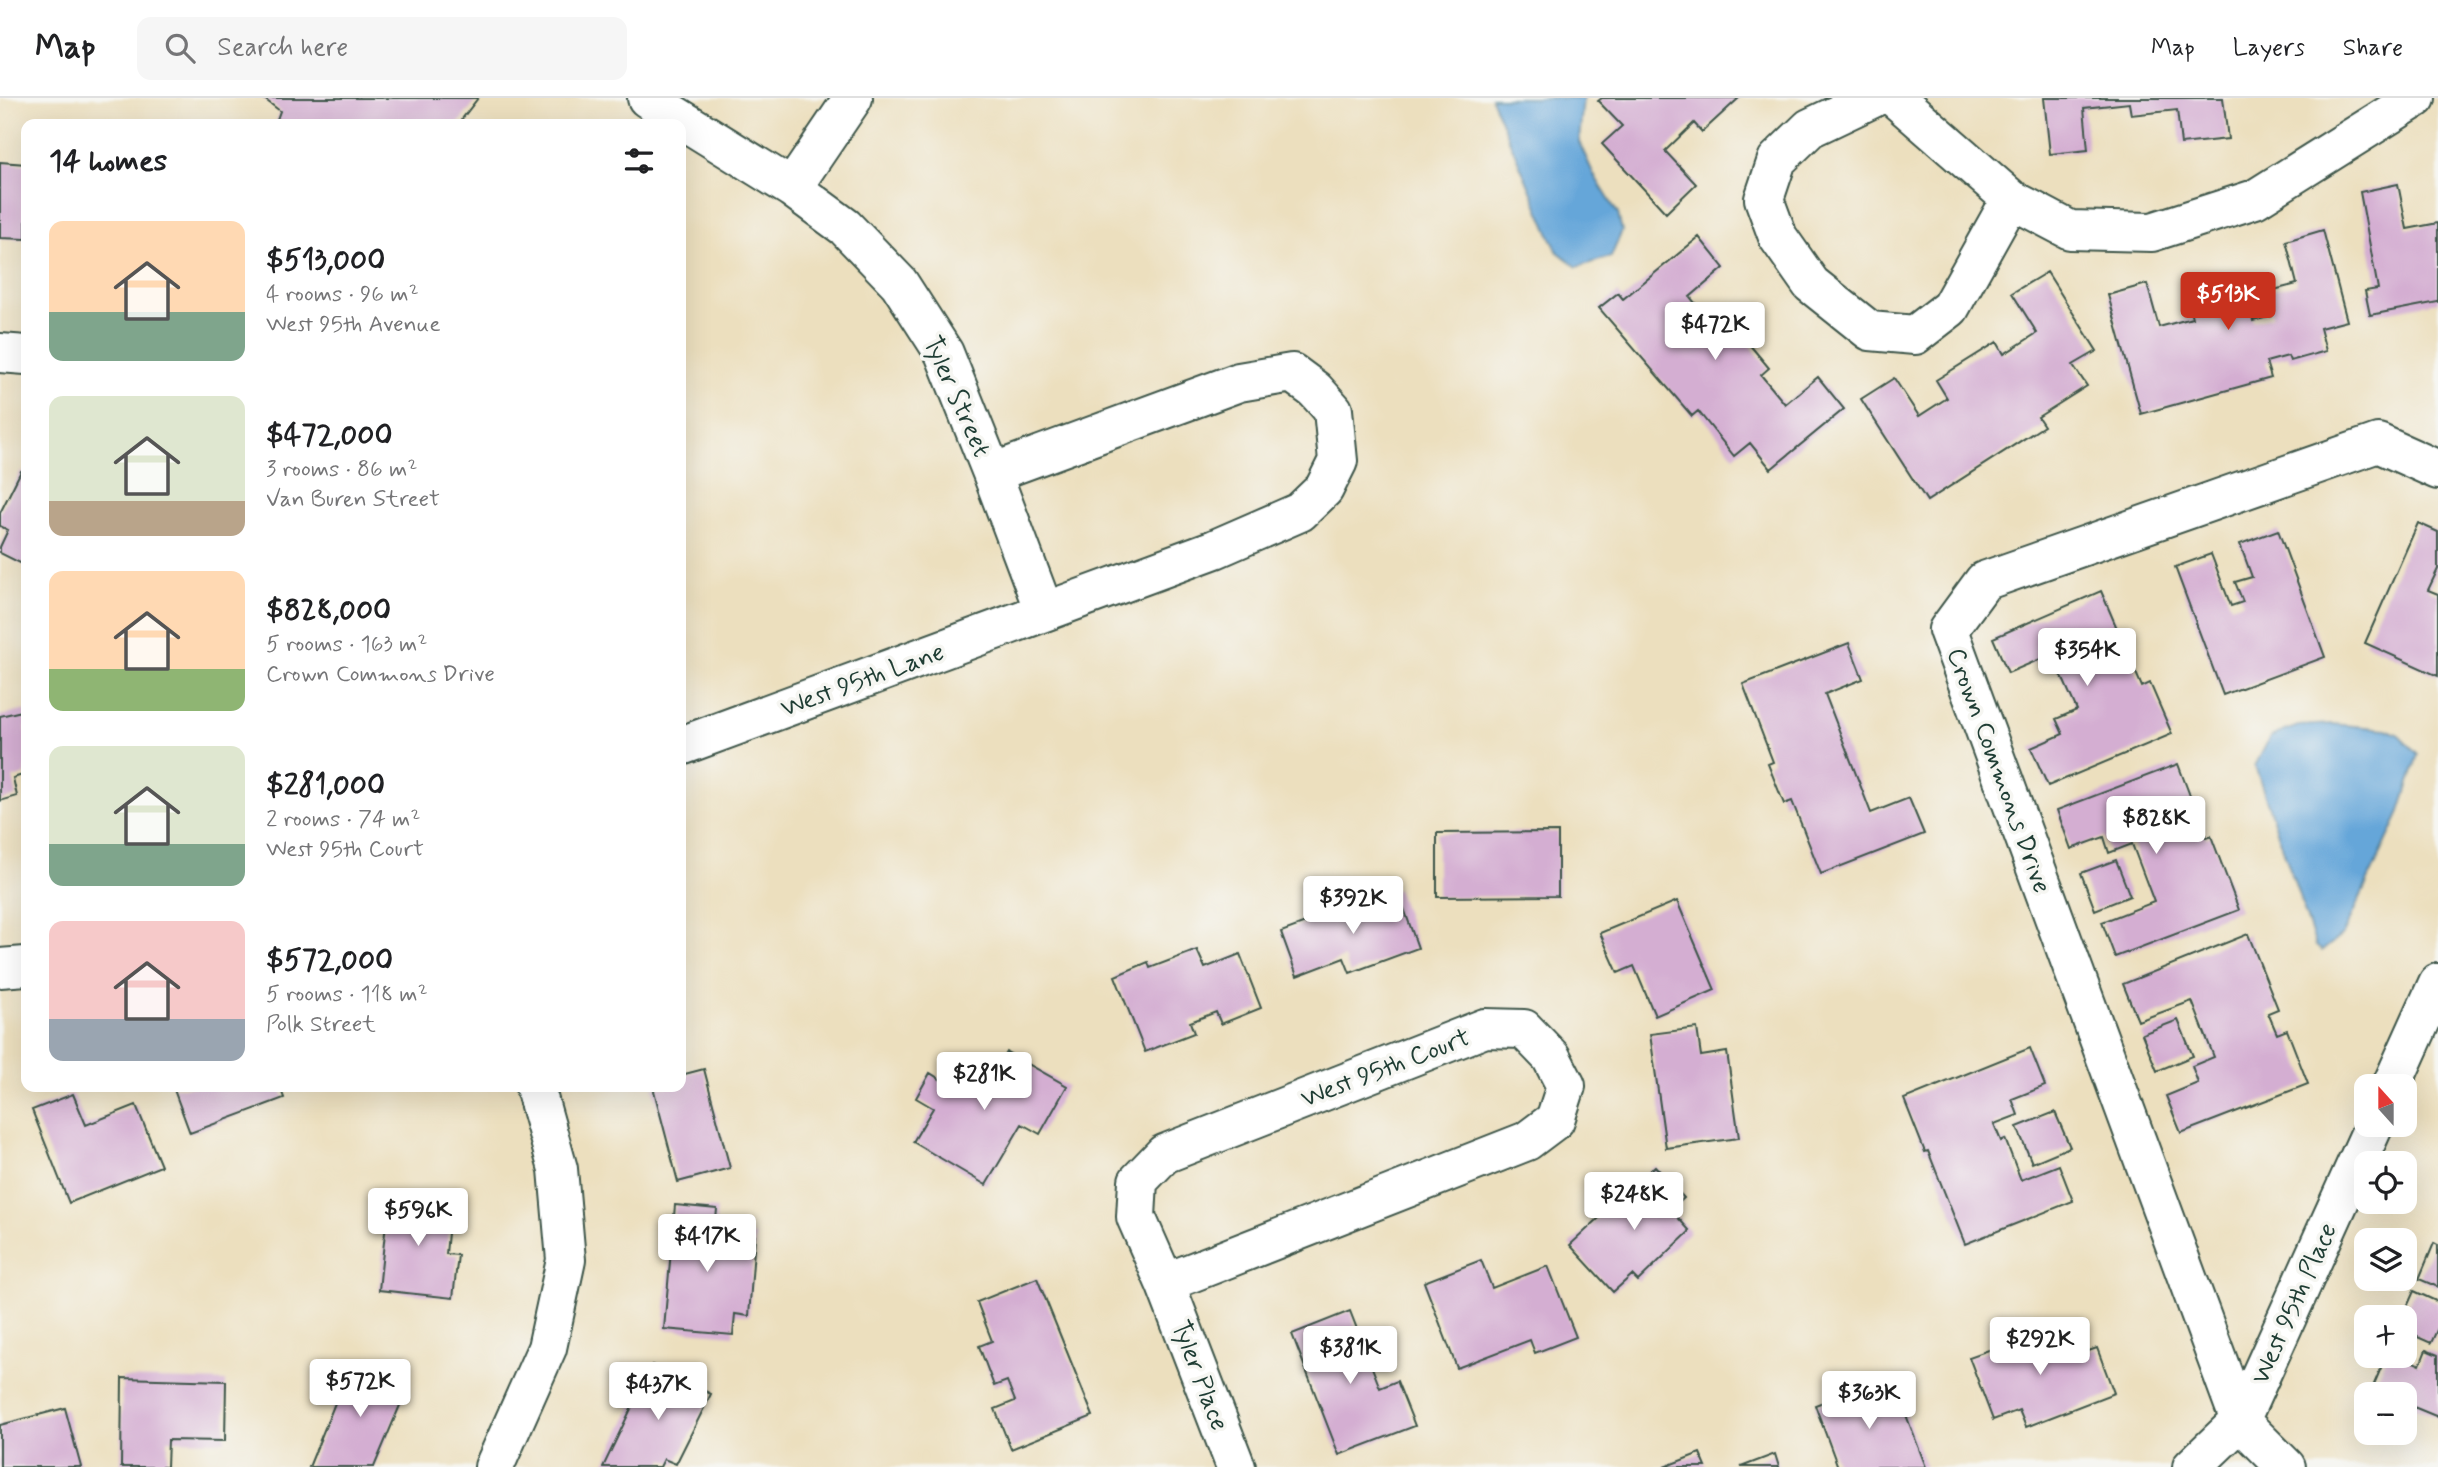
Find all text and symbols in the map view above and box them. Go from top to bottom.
search box [137,17,627,80]
text: Map [35,26,95,70]
icon: search [161,29,199,67]
text: Search here [217,31,348,65]
text: Map [2151,33,2195,64]
text: Layers [2233,33,2305,64]
text: Share [2343,33,2403,64]
text: 14 homes [49,142,167,181]
icon: filters [620,142,658,180]
text: $513,000 [266,241,385,280]
icon: home [105,249,189,333]
pin: $513K [2179,272,2277,332]
text: 4 rooms · 96 m² [266,280,419,310]
text: $513K [2197,280,2259,310]
pin: $472K [1666,302,1764,362]
text: West 95th Avenue [266,310,441,340]
text: $472K [1681,310,1749,340]
street label: Tyler Street [914,331,998,463]
text: $472,000 [266,416,393,455]
icon: home [105,424,189,508]
text: 3 rooms · 86 m² [266,455,417,485]
text: Van Buren Street [266,485,440,515]
text: $828,000 [266,591,391,630]
icon: home [105,599,189,683]
pin: $354K [2038,628,2136,688]
text: 5 rooms · 163 m² [266,630,428,660]
street label: West 95th Lane [776,636,949,726]
text: $354K [2054,636,2120,666]
street label: Crown Commons Drive [1938,643,2058,898]
text: Crown Commons Drive [266,660,495,690]
text: $281,000 [266,766,385,805]
icon: home [105,774,189,858]
pin: $828K [2107,796,2205,856]
text: $828K [2122,804,2190,834]
text: 2 rooms · 74 m² [266,805,421,835]
text: West 95th Court [266,835,424,865]
pin: $392K [1304,876,1402,936]
text: $392K [1319,884,1387,914]
text: $572,000 [266,941,393,980]
icon: home [105,949,189,1033]
text: 5 rooms · 118 m² [266,980,428,1010]
text: Polk Street [266,1010,376,1040]
street label: West 95th Court [1296,1021,1475,1117]
pin: $281K [935,1052,1033,1112]
text: $281K [953,1060,1015,1090]
north arrow [2354,1074,2417,1138]
map controls [2354,1074,2417,1445]
button: locate [2354,1151,2417,1214]
pin: $248K [1585,1172,1683,1232]
text: $248K [1600,1180,1668,1210]
pin: $596K [369,1188,467,1248]
text: $596K [384,1196,452,1226]
pin: $417K [658,1214,756,1274]
street label: West 95th Place [2244,1218,2346,1390]
text: $417K [674,1222,740,1252]
button: layers [2354,1228,2417,1291]
button: + [2354,1305,2417,1368]
street label: Tyler Place [1162,1316,1236,1436]
pin: $292K [1991,1318,2089,1377]
text: $292K [2006,1325,2074,1355]
pin: $381K [1301,1326,1399,1386]
text: $381K [1319,1334,1381,1364]
pin: $572K [311,1360,409,1419]
pin: $437K [609,1362,707,1422]
text: $572K [326,1367,394,1397]
text: $437K [625,1370,691,1400]
pin: $363K [1820,1372,1918,1431]
text: $363K [1838,1379,1900,1409]
button: − [2354,1382,2417,1445]

